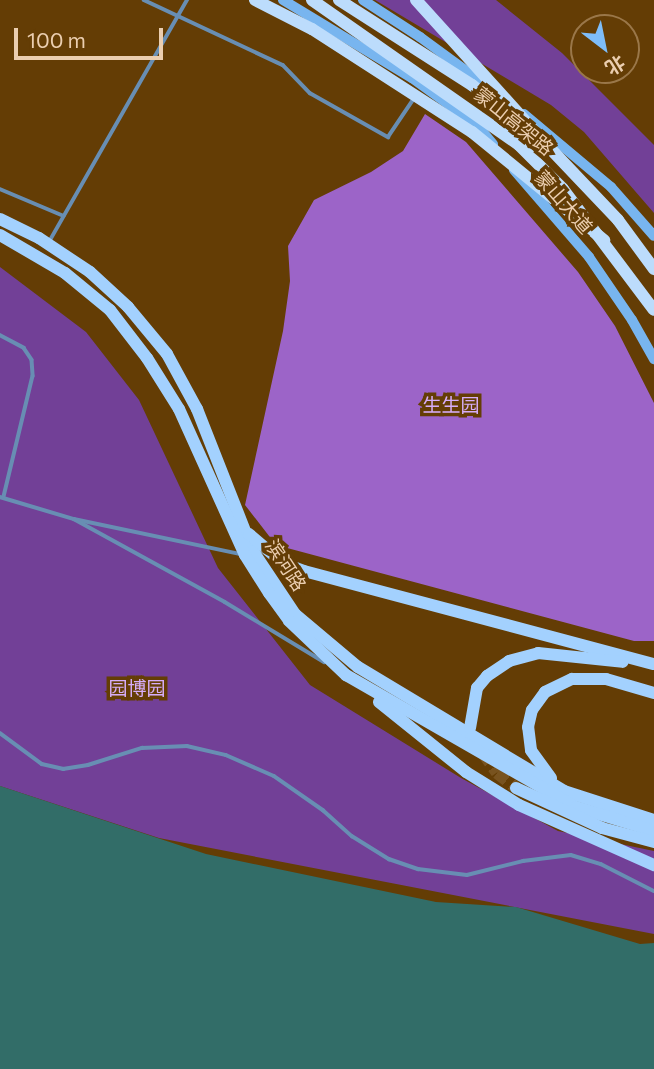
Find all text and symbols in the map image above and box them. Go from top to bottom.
scale bar [18,14,166,58]
north arrow [570,14,640,84]
text: 100 m [27,27,86,52]
text: 北 [601,51,629,80]
street label: 蒙山高架路 [470,82,558,160]
street label: 蒙山大道 [530,166,598,238]
park label: 生生园 [423,394,479,416]
street label: 滨河路 [261,535,311,595]
park label: 园博园 [109,677,165,699]

